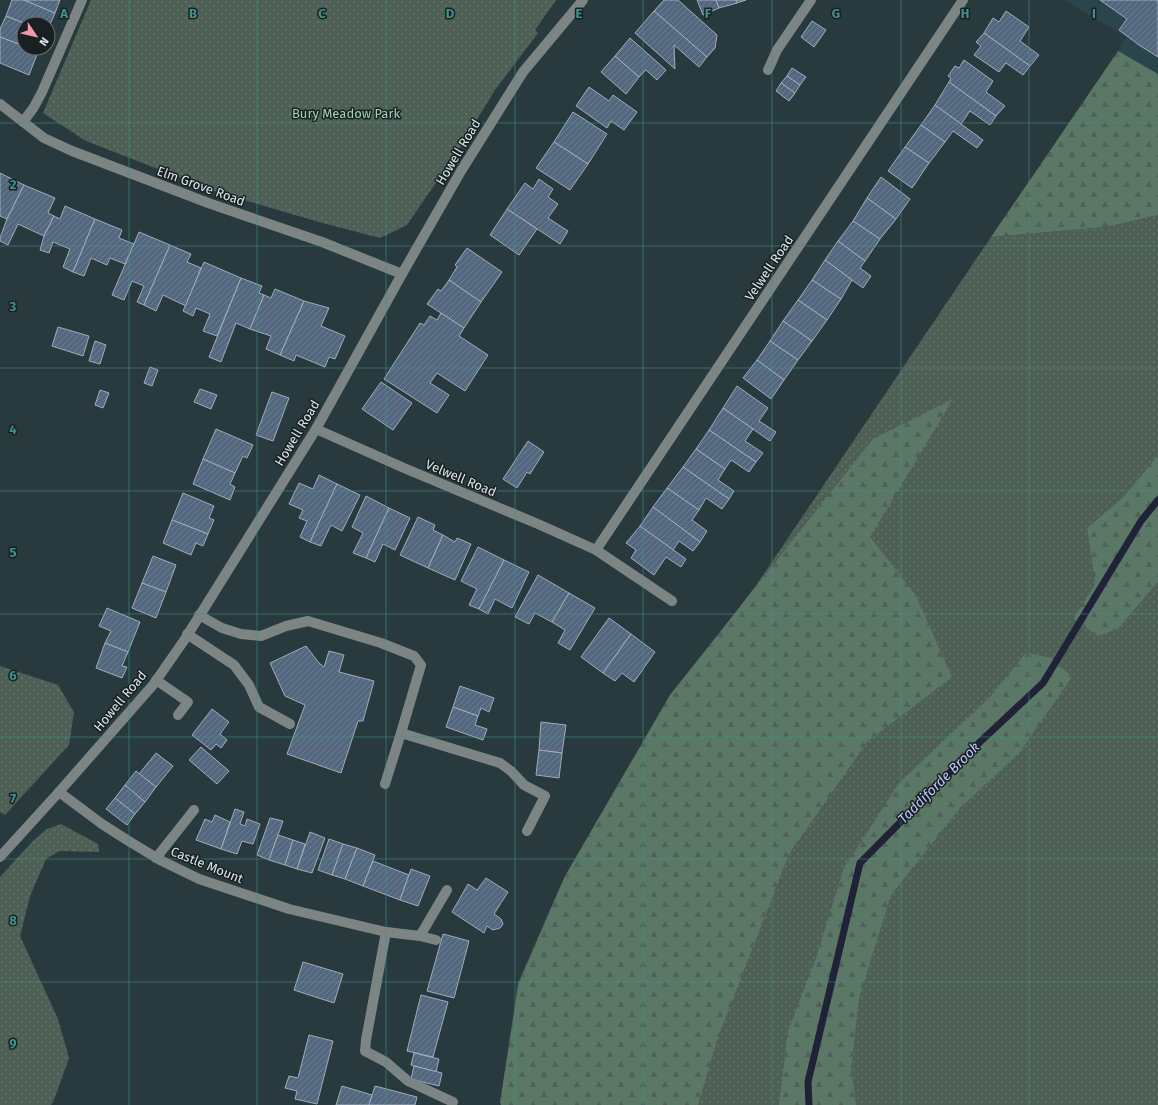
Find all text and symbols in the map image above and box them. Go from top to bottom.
text: A [59,6,68,21]
text: B [189,6,197,21]
text: C [318,6,326,21]
text: D [446,6,455,21]
text: E [576,6,583,21]
text: F [705,6,712,21]
text: G [832,6,840,21]
text: H [961,6,969,21]
text: I [1092,6,1096,21]
north arrow [16,16,56,56]
text: N [36,35,51,48]
park label: Bury Meadow Park [292,106,400,121]
street label: Howell Road [433,116,483,188]
street label: Elm Grove Road [155,163,247,209]
text: 2 [10,177,17,192]
street label: Velwell Road [742,233,796,303]
text: 3 [9,299,17,314]
street label: Howell Road [272,397,322,469]
text: 4 [9,422,17,437]
street label: Velwell Road [423,456,499,500]
text: 5 [10,545,17,560]
text: 6 [9,668,17,683]
street label: Howell Road [91,668,149,734]
water label: Taddiforde Brook [895,738,984,827]
text: 7 [10,791,16,806]
street label: Castle Mount [169,844,246,886]
text: 8 [9,913,17,928]
text: 9 [9,1036,17,1051]

